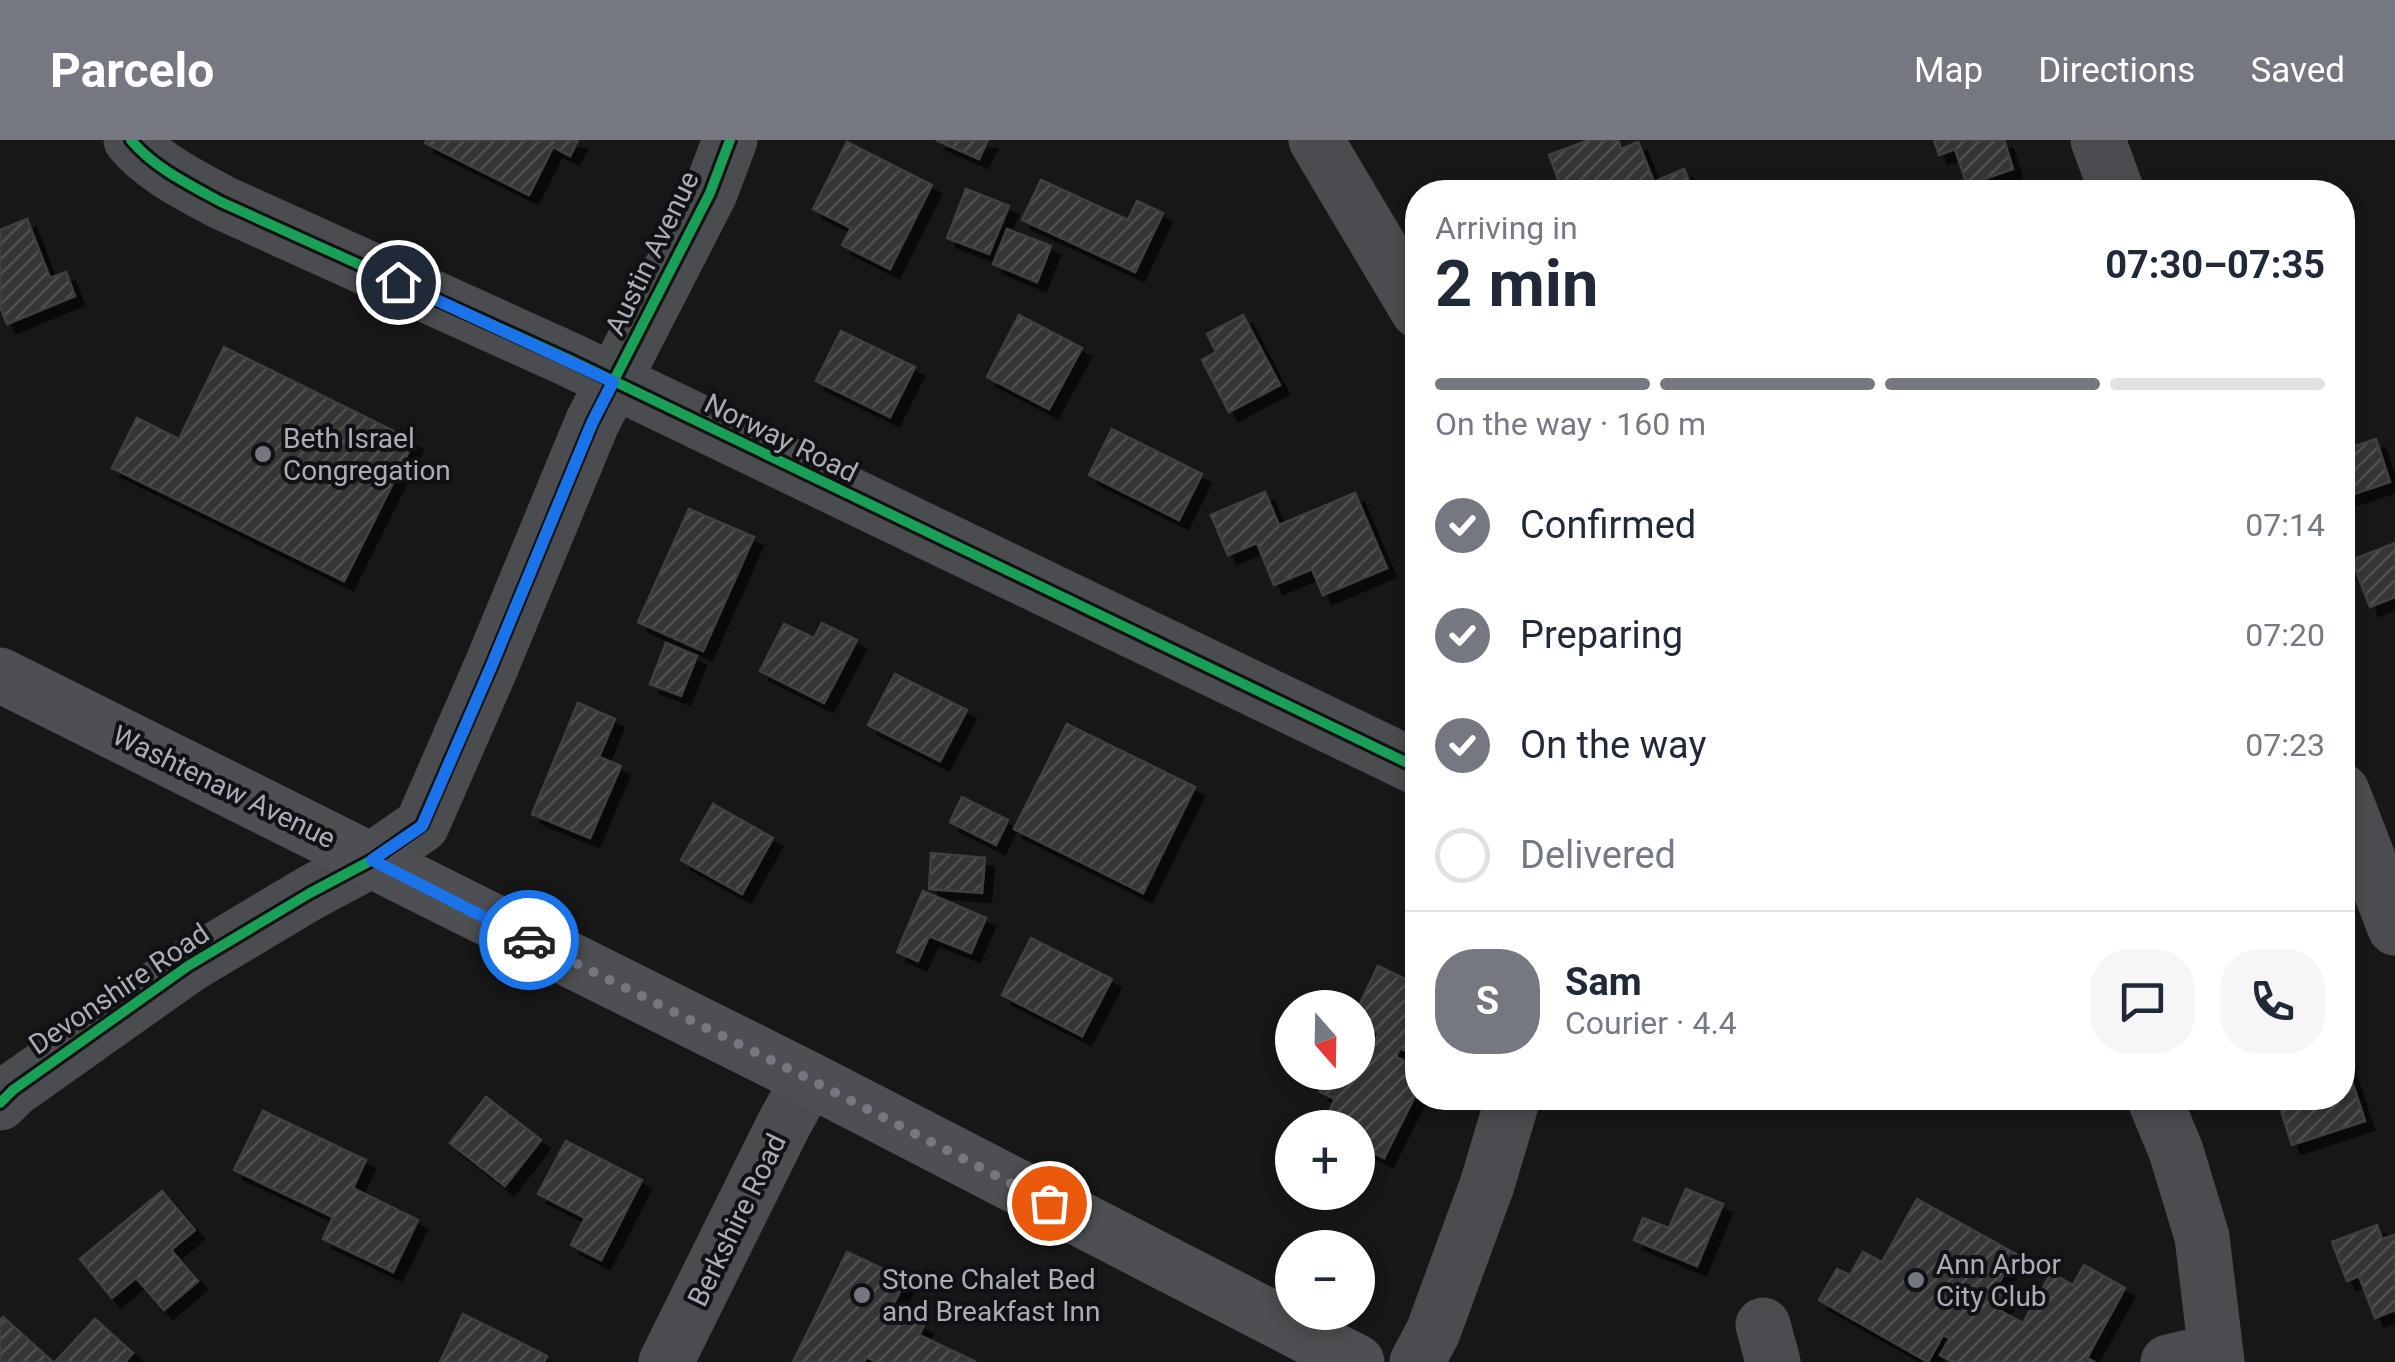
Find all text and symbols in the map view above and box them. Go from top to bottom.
text: Parcelo [50,42,214,99]
text: Map [1914,50,1983,91]
text: Directions [2038,50,2195,91]
text: Saved [2250,50,2345,91]
street label: Austin Avenue [598,166,706,340]
text: Arriving in [1435,209,1578,247]
pin [356,240,441,325]
text: 07:30–07:35 [2105,243,2325,287]
text: 2 min [1435,246,1598,322]
icon: home [371,255,426,310]
street label: Norway Road [699,387,863,489]
text: On the way · 160 m [1435,405,1706,443]
place label: Beth Israel Congregation [283,422,451,487]
marker: Beth Israel Congregation [252,443,274,465]
icon: check [1435,498,1490,553]
text: Confirmed [1520,503,1696,547]
text: 07:14 [2245,506,2325,544]
icon: check [1435,608,1490,663]
text: Preparing [1520,613,1683,657]
text: 07:20 [2245,616,2325,654]
icon: check [1435,718,1490,773]
street label: Washtenaw Avenue [107,719,341,855]
text: On the way [1520,723,1706,767]
text: 07:23 [2245,726,2325,764]
text: Delivered [1520,833,1676,877]
courier [479,890,579,990]
icon: car [502,913,557,968]
street label: Devonshire Road [23,917,215,1061]
button: chat [2090,949,2195,1054]
button: phone [2220,949,2325,1054]
text: Sam [1565,960,1642,1004]
text: S [1476,979,1499,1023]
north arrow [1275,990,1375,1090]
map controls [1275,990,1375,1330]
text: Courier · 4.4 [1565,1004,1737,1042]
button: + [1275,1110,1375,1210]
street label: Berkshire Road [681,1128,793,1312]
pin [1007,1161,1092,1246]
icon: bag [1022,1176,1077,1231]
button: − [1275,1230,1375,1330]
place label: Ann Arbor City Club [1936,1248,2062,1313]
place label: Stone Chalet Bed and Breakfast Inn [882,1263,1100,1328]
marker: Ann Arbor City Club [1905,1269,1927,1291]
marker: Stone Chalet Bed and Breakfast Inn [851,1284,873,1306]

